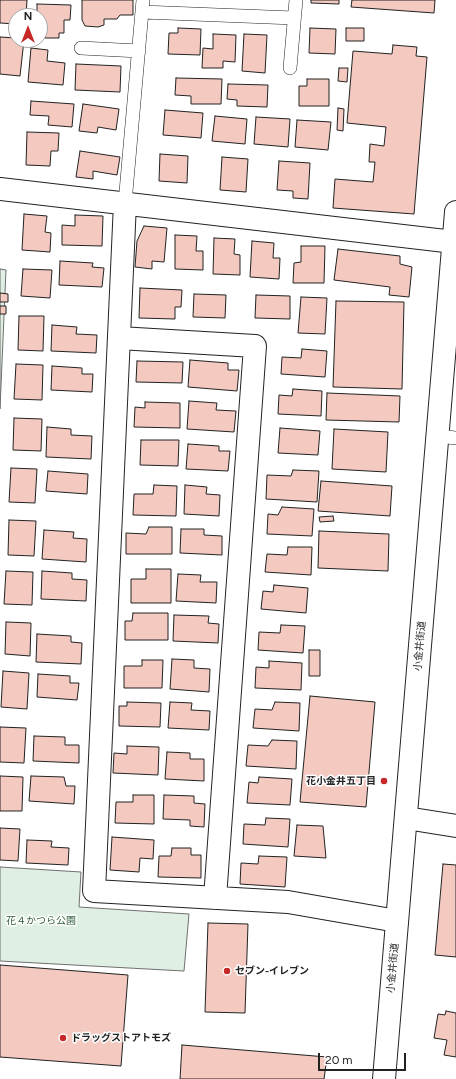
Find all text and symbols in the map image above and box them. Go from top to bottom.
north arrow [8,8,48,48]
text: N [24,10,32,23]
street label: 小金井街道 [412,621,428,671]
place label: 花小金井五丁目 [306,775,376,787]
marker: 花小金井五丁目 [379,776,389,786]
park label: 花４かつら公園 [6,915,76,927]
street label: 小金井街道 [385,943,401,993]
place label: セブン-イレブン [235,965,309,977]
marker: セブン-イレブン [222,966,232,976]
place label: ドラッグストアトモズ [71,1032,171,1044]
marker: ドラッグストアトモズ [58,1033,68,1043]
scale bar [320,1045,408,1071]
text: 20 m [325,1053,353,1067]

